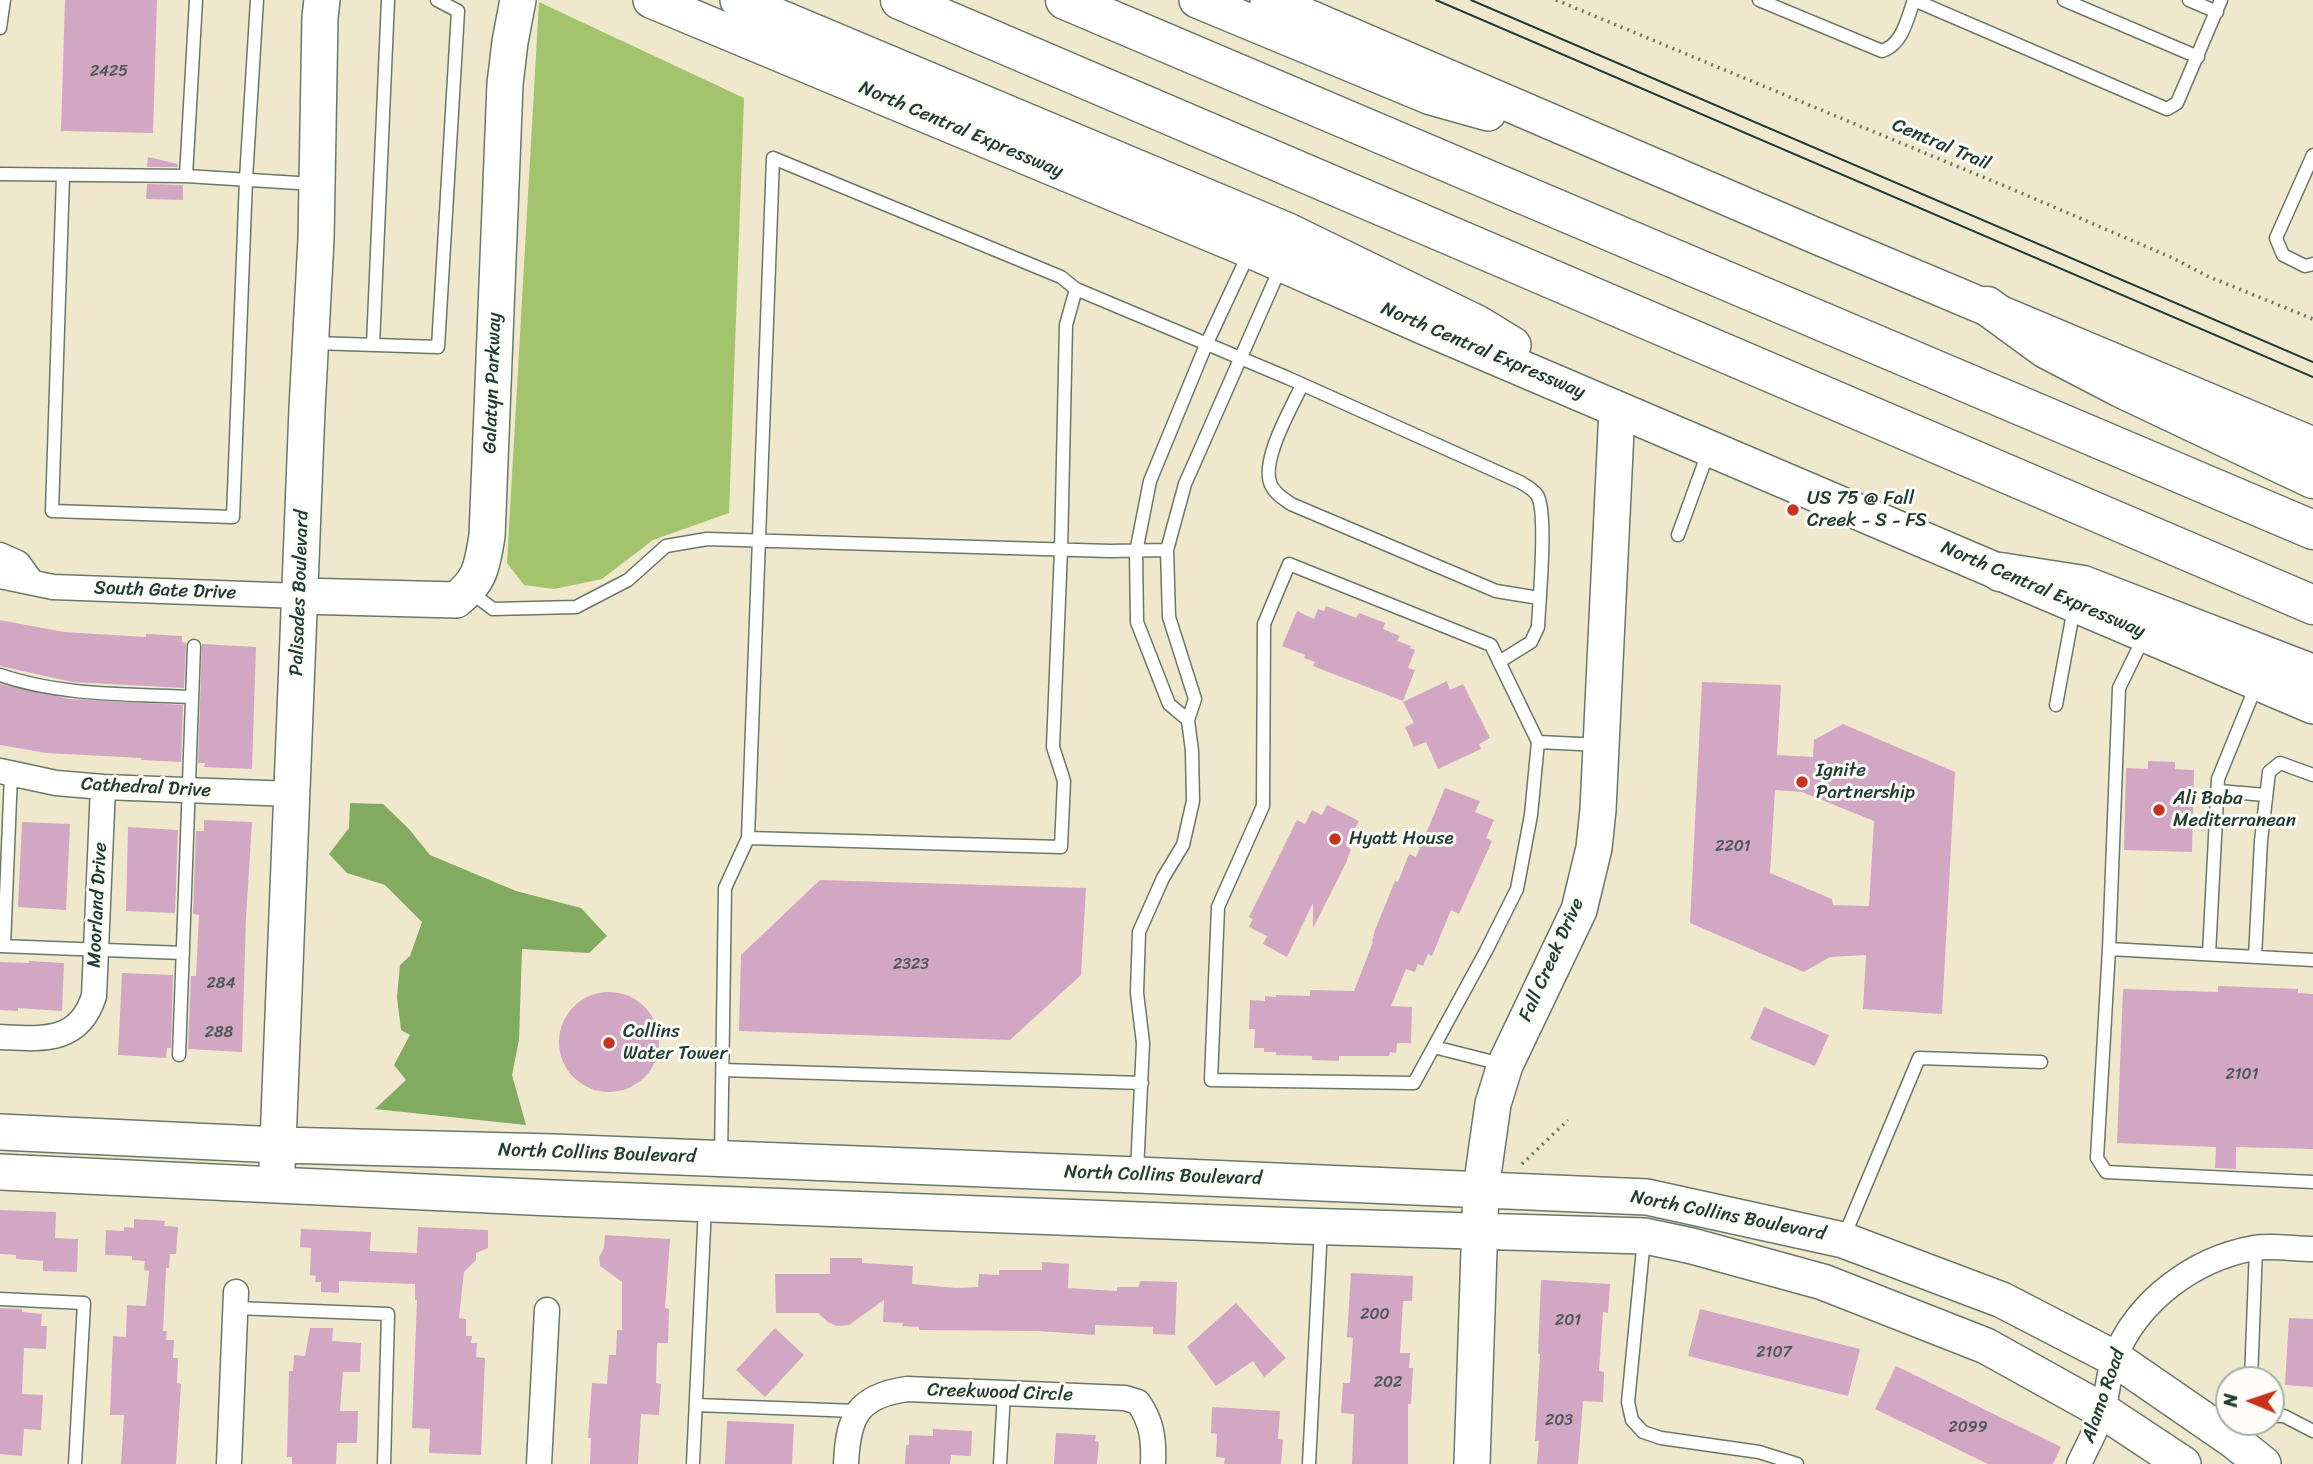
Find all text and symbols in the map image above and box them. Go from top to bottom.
house number: 2425 [90,62,128,82]
street label: North Central Expressway [856,77,1066,183]
street label: Central Trail [1888,114,1994,176]
street label: North Central Expressway [1378,298,1588,404]
street label: Galatyn Parkway [479,312,507,454]
place label: US 75 @ Fall Creek - S - FS [1807,488,1927,532]
marker: US 75 @ Fall Creek - S - FS [1785,502,1801,518]
street label: Palisades Boulevard [286,510,314,676]
street label: North Central Expressway [1938,537,2148,643]
street label: South Gate Drive [93,577,237,605]
place label: Ignite Partnership [1816,760,1915,804]
street label: Cathedral Drive [80,773,212,803]
marker: Ignite Partnership [1794,774,1810,790]
place label: Ali Baba Mediterranean [2173,788,2296,832]
marker: Ali Baba Mediterranean [2151,802,2167,818]
place label: Hyatt House [1349,828,1454,850]
marker: Hyatt House [1327,831,1343,847]
house number: 2201 [1715,837,1751,857]
street label: Moorland Drive [83,842,113,968]
street label: Fall Creek Drive [1515,895,1589,1025]
house number: 2323 [893,955,929,975]
house number: 284 [207,974,235,994]
place label: Collins Water Tower [623,1021,727,1065]
house number: 288 [205,1023,233,1043]
marker: Collins Water Tower [601,1035,617,1051]
house number: 2101 [2225,1065,2259,1085]
street label: North Collins Boulevard [498,1139,696,1169]
street label: North Collins Boulevard [1064,1161,1262,1191]
street label: North Collins Boulevard [1629,1186,1827,1246]
house number: 200 [1360,1305,1390,1325]
house number: 201 [1555,1311,1581,1331]
house number: 2107 [1756,1343,1792,1363]
street label: Alamo Road [2077,1346,2131,1446]
north arrow [2215,1366,2285,1436]
house number: 202 [1374,1373,1402,1393]
street label: Creekwood Circle [927,1379,1073,1407]
text: N [2214,1393,2247,1407]
house number: 203 [1545,1411,1573,1431]
house number: 2099 [1949,1418,1987,1438]

